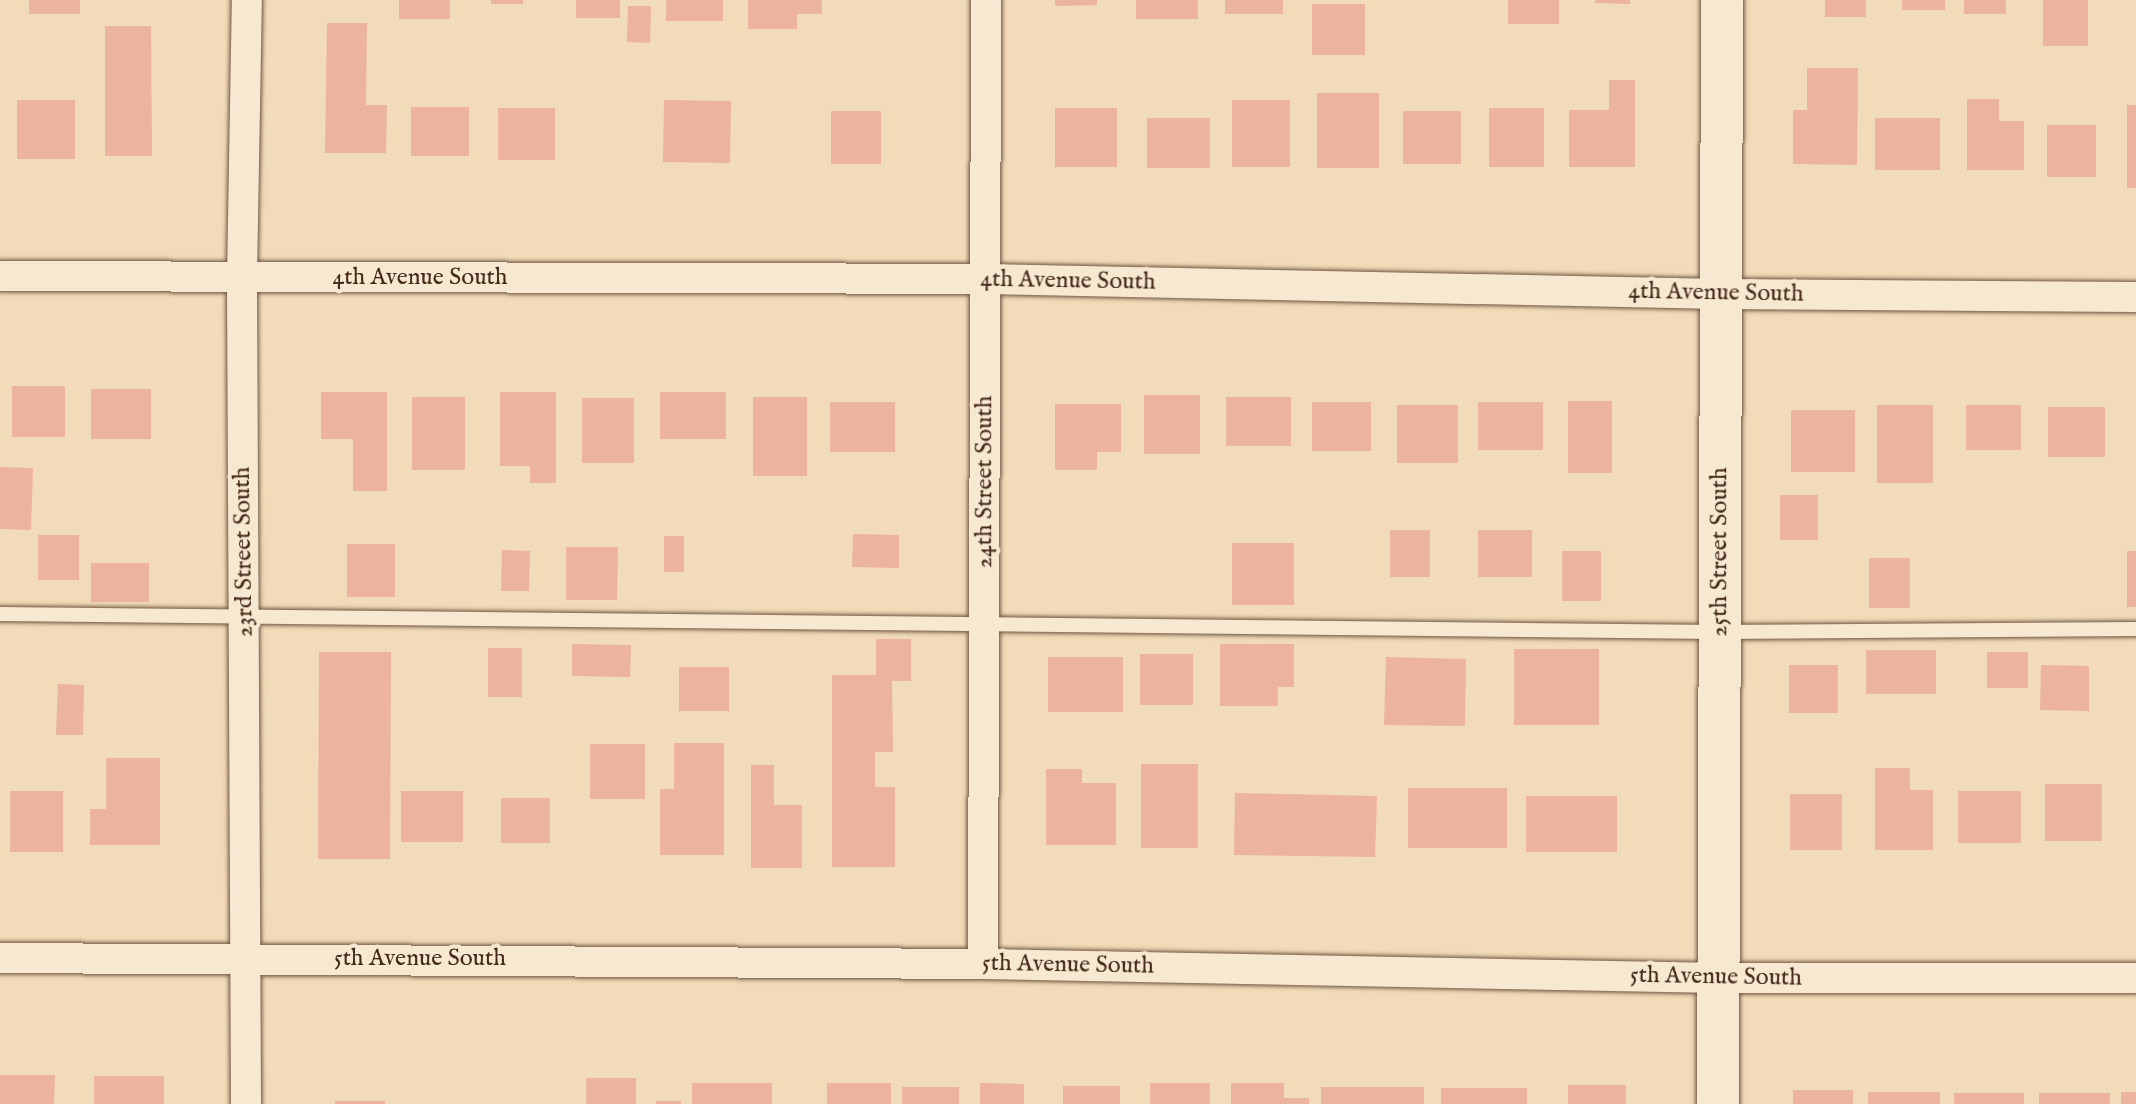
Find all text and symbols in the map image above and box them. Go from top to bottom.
street label: 4th Avenue South [332,264,508,292]
street label: 4th Avenue South [980,265,1156,297]
street label: 4th Avenue South [1628,277,1804,309]
street label: 24th Street South [971,396,999,568]
street label: 23rd Street South [228,466,260,638]
street label: 25th Street South [1706,467,1734,637]
street label: 5th Avenue South [334,945,506,973]
street label: 5th Avenue South [982,949,1154,981]
street label: 5th Avenue South [1630,961,1802,993]

